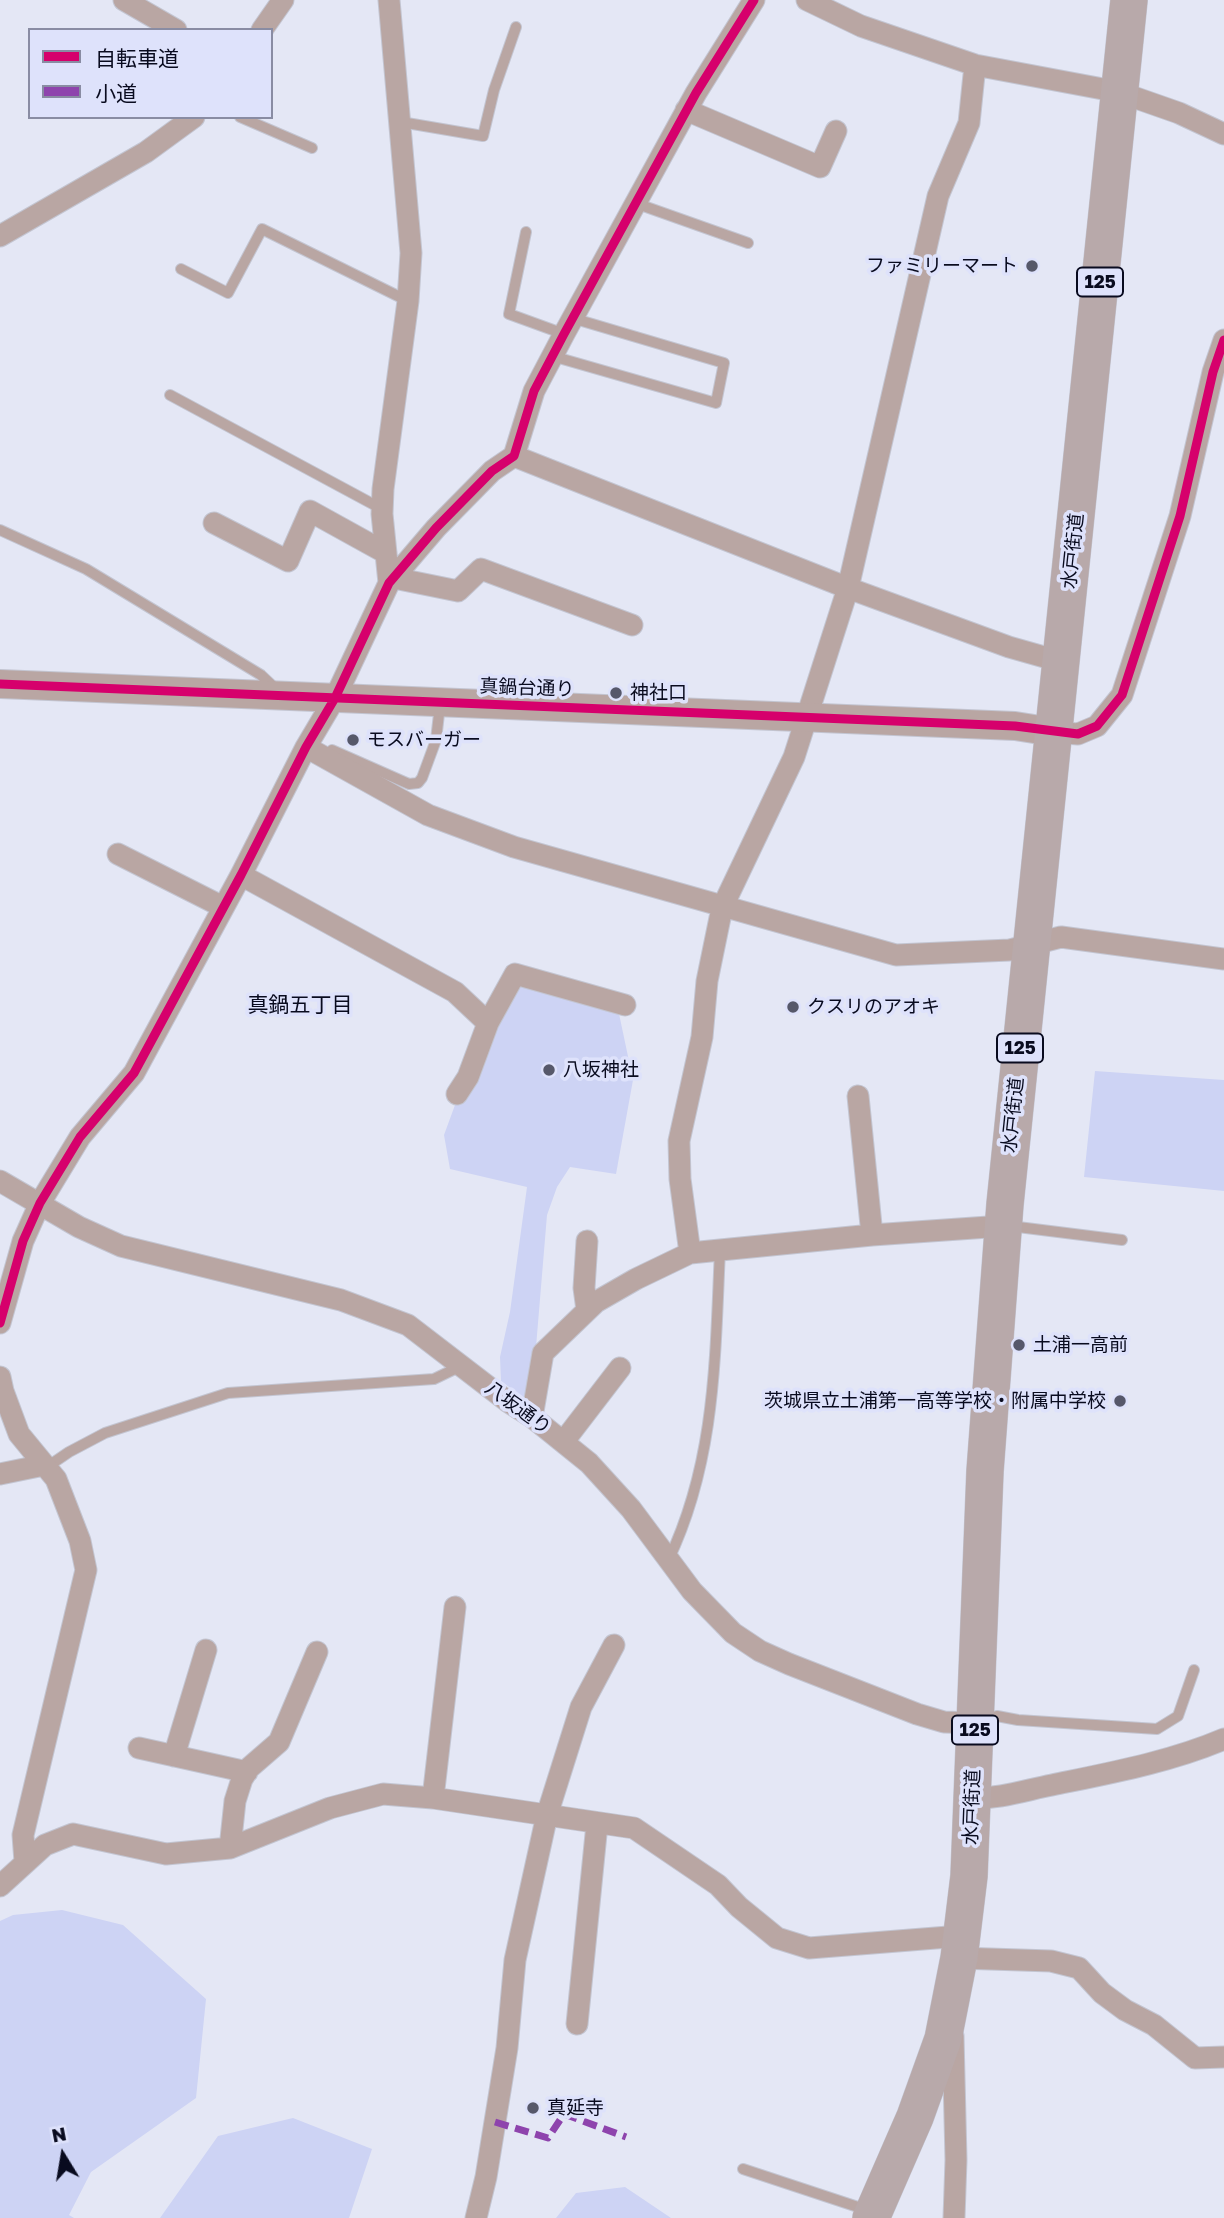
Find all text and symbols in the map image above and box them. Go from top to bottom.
legend [28,28,273,119]
text: 自転車道 [95,45,179,71]
text: 小道 [95,80,137,106]
place label: ファミリーマート [866,255,1018,277]
marker: ファミリーマート [1024,258,1040,274]
road number: 125 [1077,268,1123,296]
street label: 水戸街道 [1058,512,1088,590]
street label: 真鍋台通り [479,675,575,701]
place label: 神社口 [630,682,687,704]
marker: 神社口 [608,685,624,701]
place label: モスバーガー [367,729,481,751]
marker: モスバーガー [345,732,361,748]
district label: 真鍋五丁目 [248,992,352,1018]
place label: クスリのアオキ [807,996,940,1018]
marker: クスリのアオキ [785,999,801,1015]
road number: 125 [997,1034,1043,1063]
place label: 八坂神社 [563,1059,639,1081]
marker: 八坂神社 [541,1062,557,1078]
street label: 水戸街道 [998,1076,1028,1154]
place label: 土浦一高前 [1033,1334,1128,1356]
marker: 土浦一高前 [1011,1337,1027,1353]
street label: 八坂通り [481,1376,555,1440]
place label: 茨城県立土浦第一高等学校・附属中学校 [764,1390,1106,1412]
marker: 茨城県立土浦第一高等学校・附属中学校 [1112,1393,1128,1409]
road number: 125 [952,1716,998,1744]
street label: 水戸街道 [959,1769,985,1845]
place label: 真延寺 [547,2097,604,2119]
marker: 真延寺 [525,2100,541,2116]
north arrow [28,2120,98,2190]
text: N [50,2121,68,2147]

